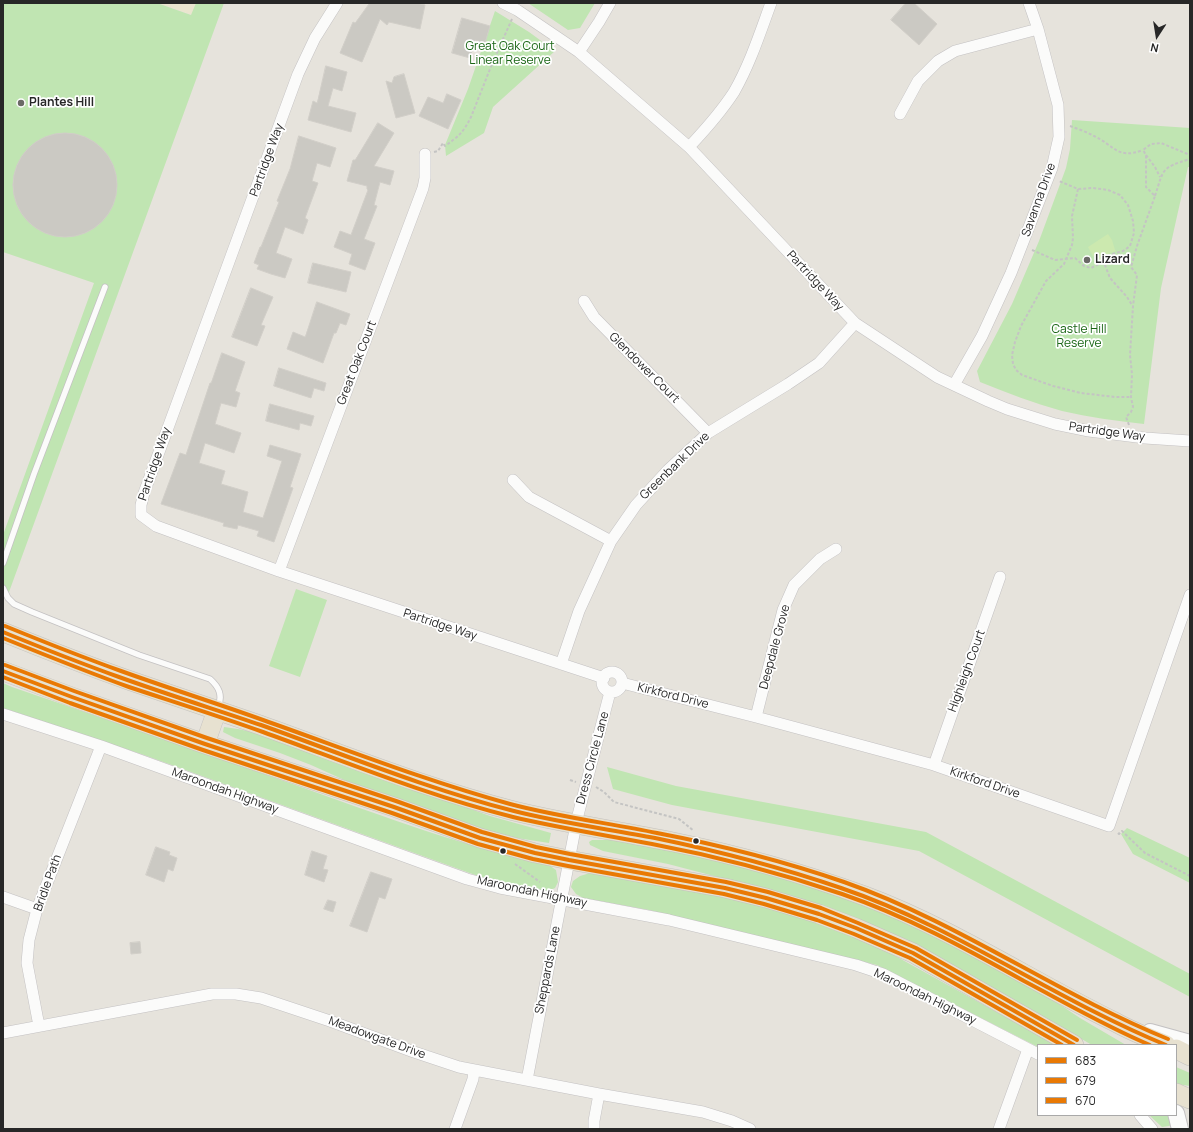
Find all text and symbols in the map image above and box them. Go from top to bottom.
north arrow [1137,16,1177,56]
park label: Great Oak Court Linear Reserve [465,40,555,68]
text: N [1149,40,1160,56]
place label: Plantes Hill [29,96,94,110]
marker: Plantes Hill [16,98,26,108]
street label: Partridge Way [247,121,287,199]
street label: Savanna Drive [1019,161,1059,239]
street label: Partridge Way [784,248,846,314]
place label: Lizard [1095,253,1130,267]
marker: Lizard [1082,255,1092,265]
street label: Great Oak Court [334,319,380,407]
park label: Castle Hill Reserve [1051,323,1107,351]
street label: Glendower Court [606,330,682,406]
street label: Partridge Way [1068,420,1146,444]
street label: Partridge Way [136,425,174,503]
street label: Greenbank Drive [637,429,713,503]
street label: Deepdale Grove [757,603,793,691]
street label: Partridge Way [401,606,479,644]
street label: Highleigh Court [945,628,989,714]
street label: Kirkford Drive [636,680,710,712]
street label: Dress Circle Lane [574,710,612,806]
street label: Kirkford Drive [948,764,1022,802]
street label: Maroondah Highway [170,765,280,817]
unlabelled marker [691,836,701,846]
unlabelled marker [498,846,508,856]
street label: Bridle Path [31,853,65,913]
street label: Maroondah Highway [476,873,588,911]
street label: Sheppards Lane [532,925,564,1015]
street label: Maroondah Highway [871,966,979,1028]
street label: Meadowgate Drive [326,1014,428,1062]
legend [1037,1044,1177,1116]
text: 683 [1075,1052,1096,1069]
text: 679 [1075,1072,1096,1089]
text: 670 [1075,1092,1096,1109]

